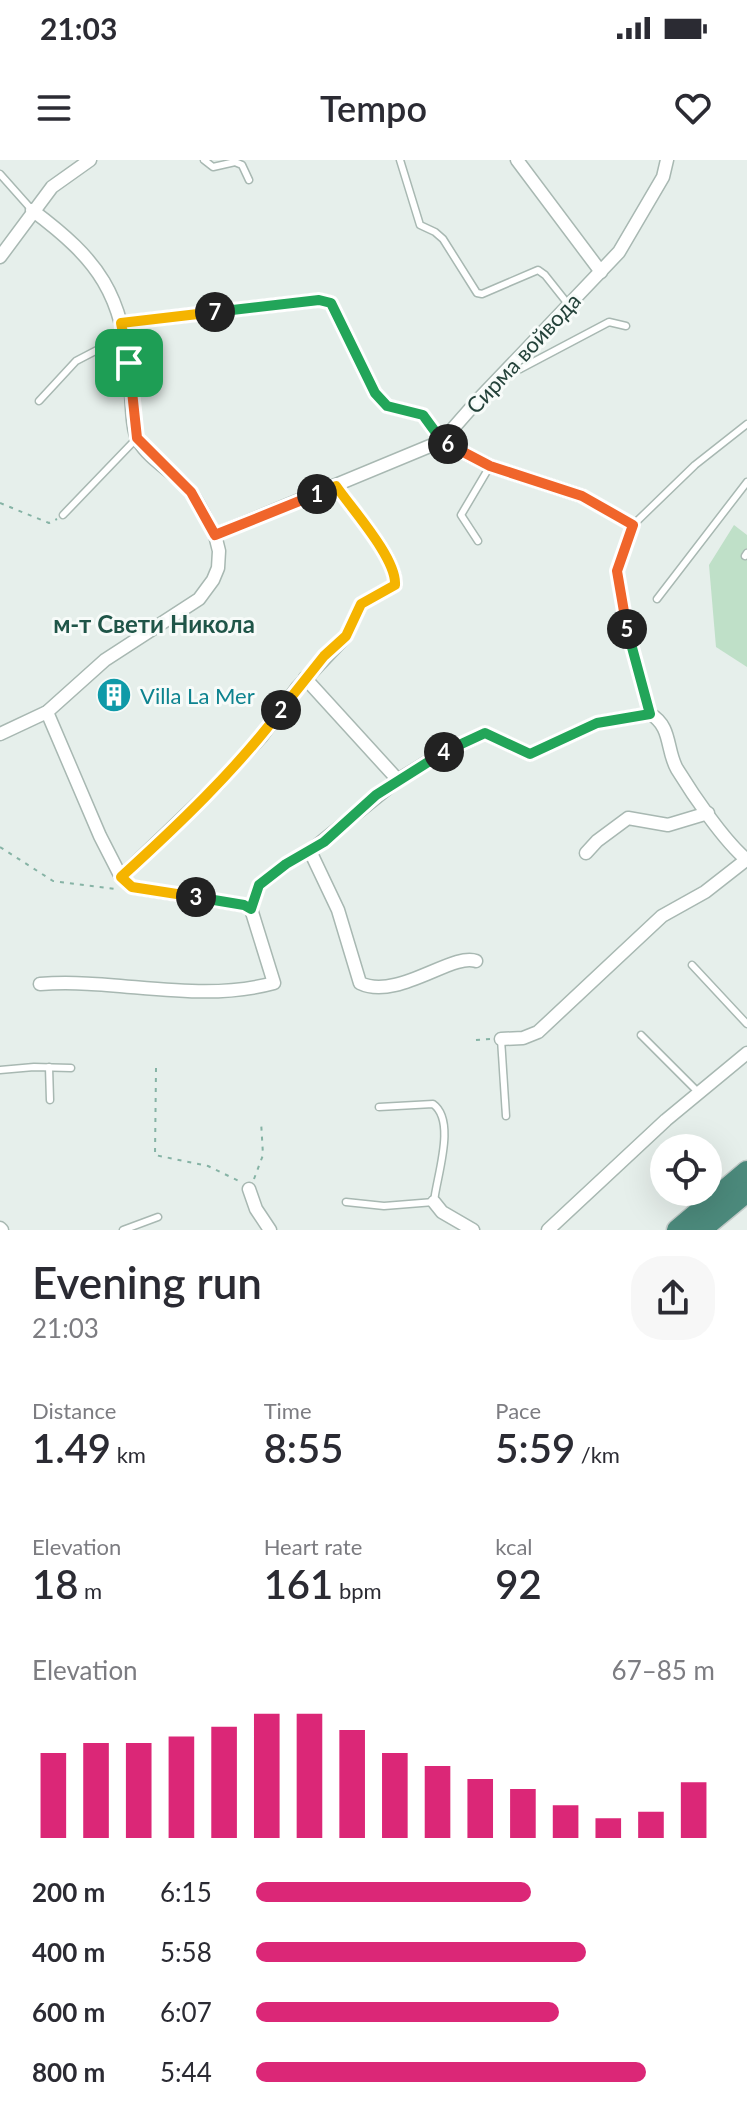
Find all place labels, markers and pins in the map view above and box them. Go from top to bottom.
pin: 7 [195,292,235,332]
pin [95,329,163,397]
pin: 6 [428,424,468,464]
pin: 1 [297,474,337,514]
pin: 5 [607,609,647,649]
building icon: Villa La Mer [95,676,133,714]
place label: Villa La Mer [140,682,255,709]
pin: 2 [261,690,301,730]
pin: 4 [424,732,464,772]
pin: 3 [176,877,216,917]

